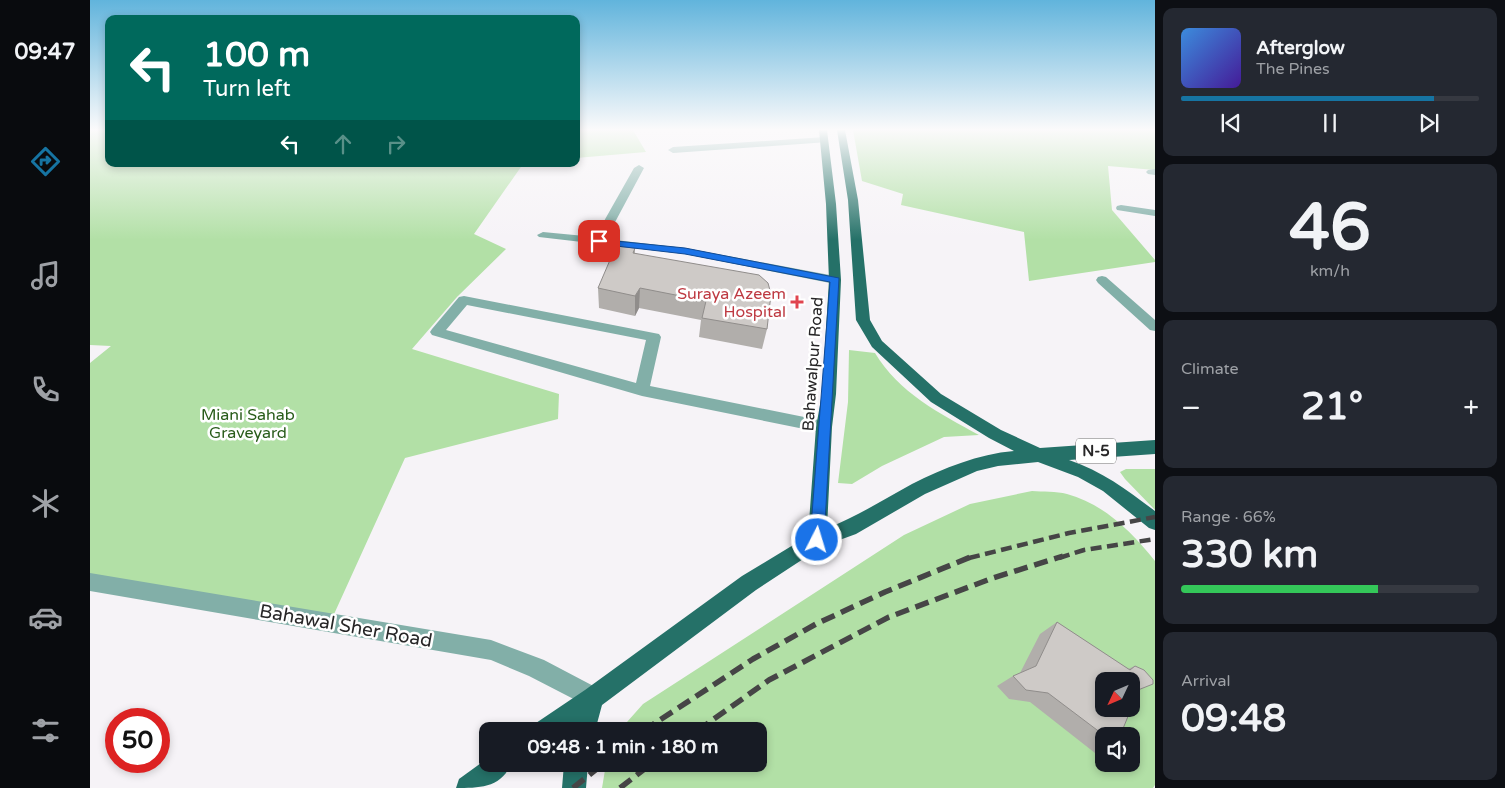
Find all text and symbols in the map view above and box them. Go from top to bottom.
text: 100 m [203,34,310,76]
icon: left [120,35,185,100]
text: Afterglow [1256,37,1345,59]
text: 09:47 [15,39,75,65]
text: The Pines [1256,59,1330,79]
text: Turn left [203,76,291,102]
icon: previous [1217,109,1245,137]
icon: pause [1316,109,1344,137]
icon: next [1415,109,1443,137]
icon: left [276,130,304,158]
icon: ahead [329,130,357,158]
icon: right [382,130,410,158]
icon: directions [28,144,63,179]
text: 46 [1289,189,1371,268]
pin [578,220,620,262]
icon: arrive [585,227,613,255]
icon: music [28,258,63,293]
text: km/h [1310,261,1350,281]
place label: Suraya Azeem Hospital [677,284,786,322]
marker: Suraya Azeem Hospital [790,295,804,309]
street label: Bahawalpur Road [798,296,828,432]
text: Climate [1181,359,1239,379]
icon: phone [28,372,63,407]
text: 21° [1301,384,1363,430]
text: − [1181,391,1201,425]
text: + [1463,391,1479,425]
park label: Miani Sahab Graveyard [201,405,295,443]
road number: N-5 [1076,438,1116,464]
icon: climate [28,486,63,521]
text: Range · 66% [1181,507,1276,527]
position arrow [790,513,842,565]
text: 330 km [1181,532,1318,578]
icon: car [28,600,63,635]
street label: Bahawal Sher Road [258,600,434,652]
text: Arrival [1181,671,1230,691]
north arrow [1095,672,1140,718]
map controls [1095,672,1140,772]
text: 09:48 [1181,696,1286,742]
speed limit sign: 50 [105,708,170,773]
icon: filters [28,713,63,748]
button: sound [1095,727,1140,772]
text: 09:48 · 1 min · 180 m [527,736,719,758]

